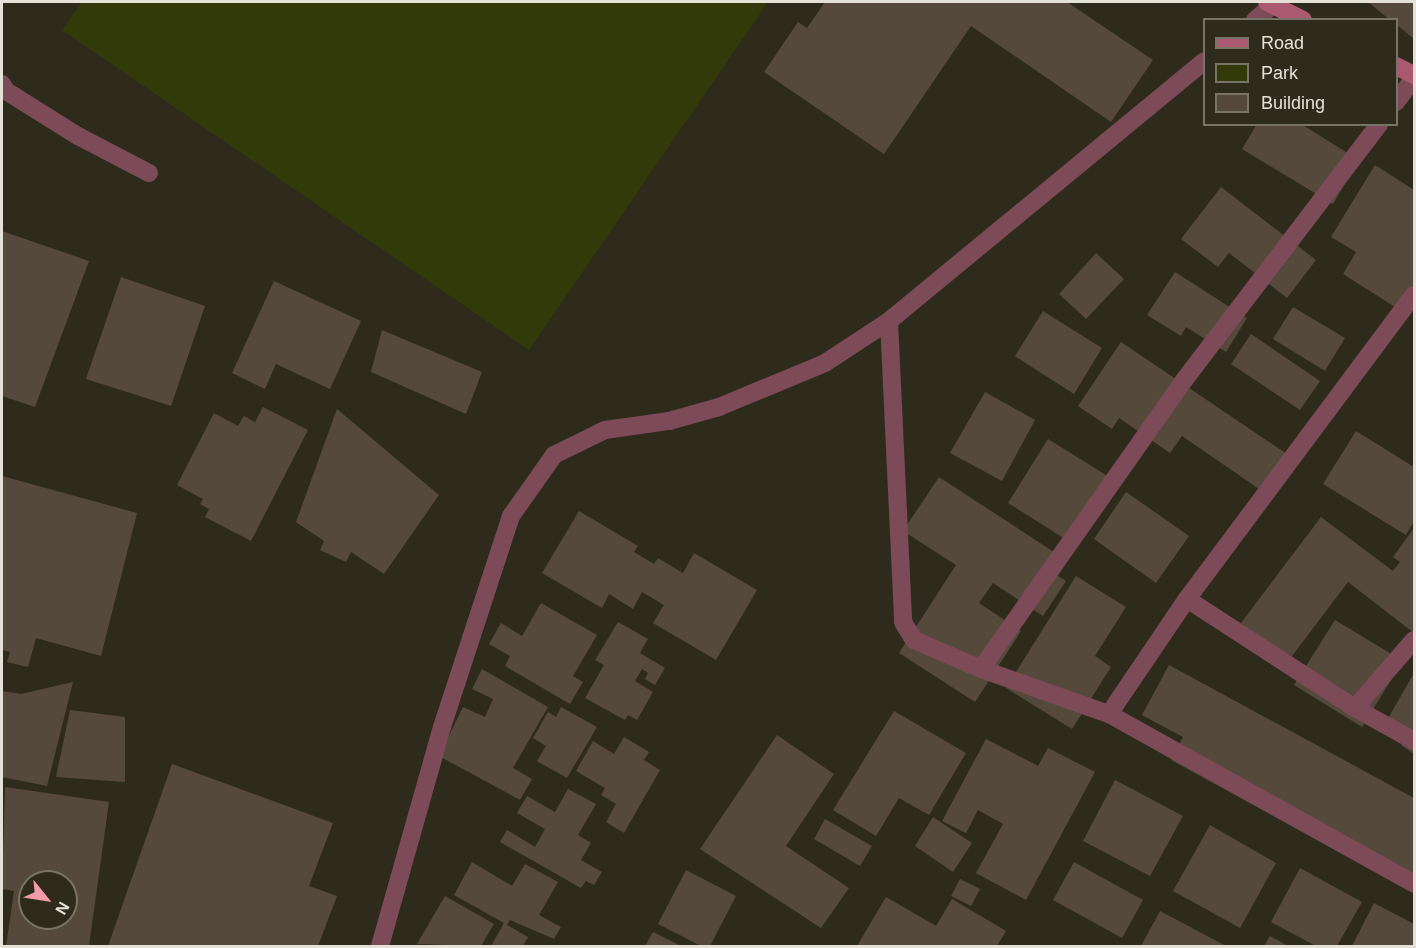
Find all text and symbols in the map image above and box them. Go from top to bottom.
legend [1203,18,1398,126]
text: Road [1261,33,1304,53]
text: Park [1261,63,1298,83]
text: Building [1261,93,1325,113]
north arrow [18,870,78,930]
text: N [52,899,73,918]

